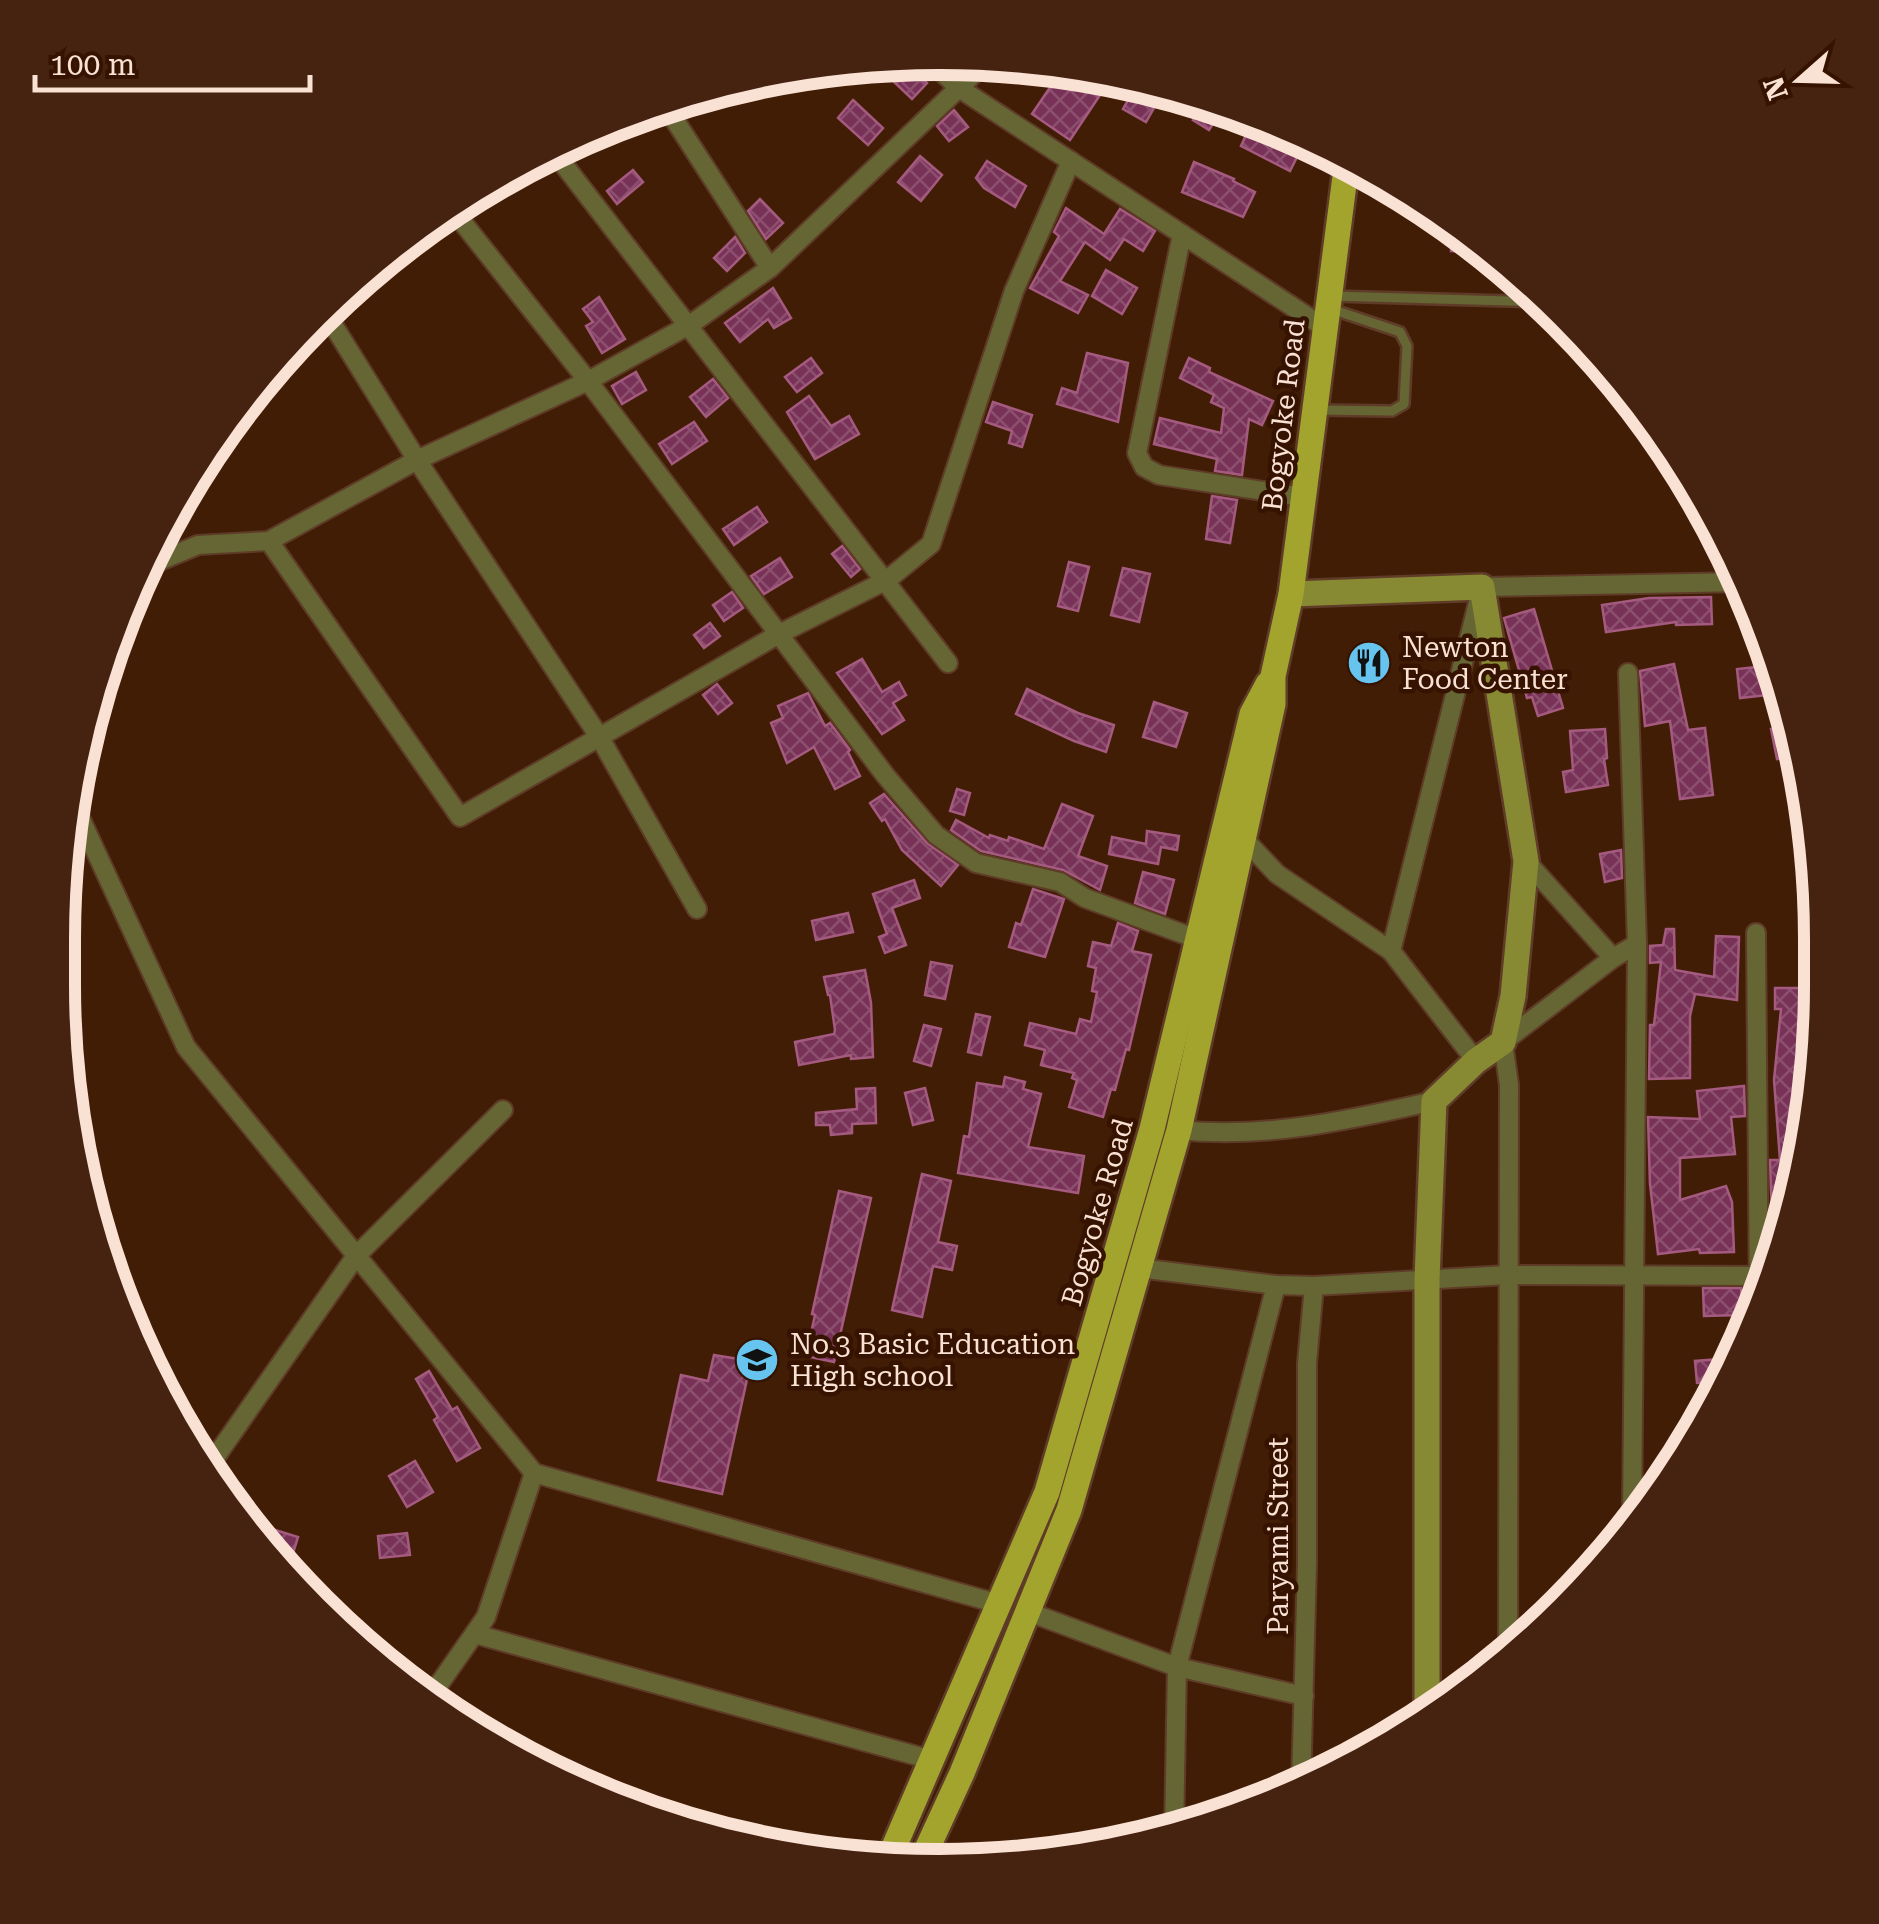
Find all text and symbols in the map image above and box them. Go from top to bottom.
scale bar [35,30,310,92]
north arrow [1749,30,1849,130]
text: 100 m [50,47,135,82]
text: N [1757,73,1795,104]
street label: Bogyoke Road [1255,317,1312,513]
place label: Newton Food Center [1402,631,1568,696]
restaurant icon: Newton Food Center [1346,640,1392,686]
street label: Bogyoke Road [1055,1115,1140,1310]
place label: No.3 Basic Education High school [790,1328,1075,1393]
school or university icon: No.3 Basic Education High school [734,1337,780,1383]
street label: Paryami Street [1262,1437,1295,1635]

